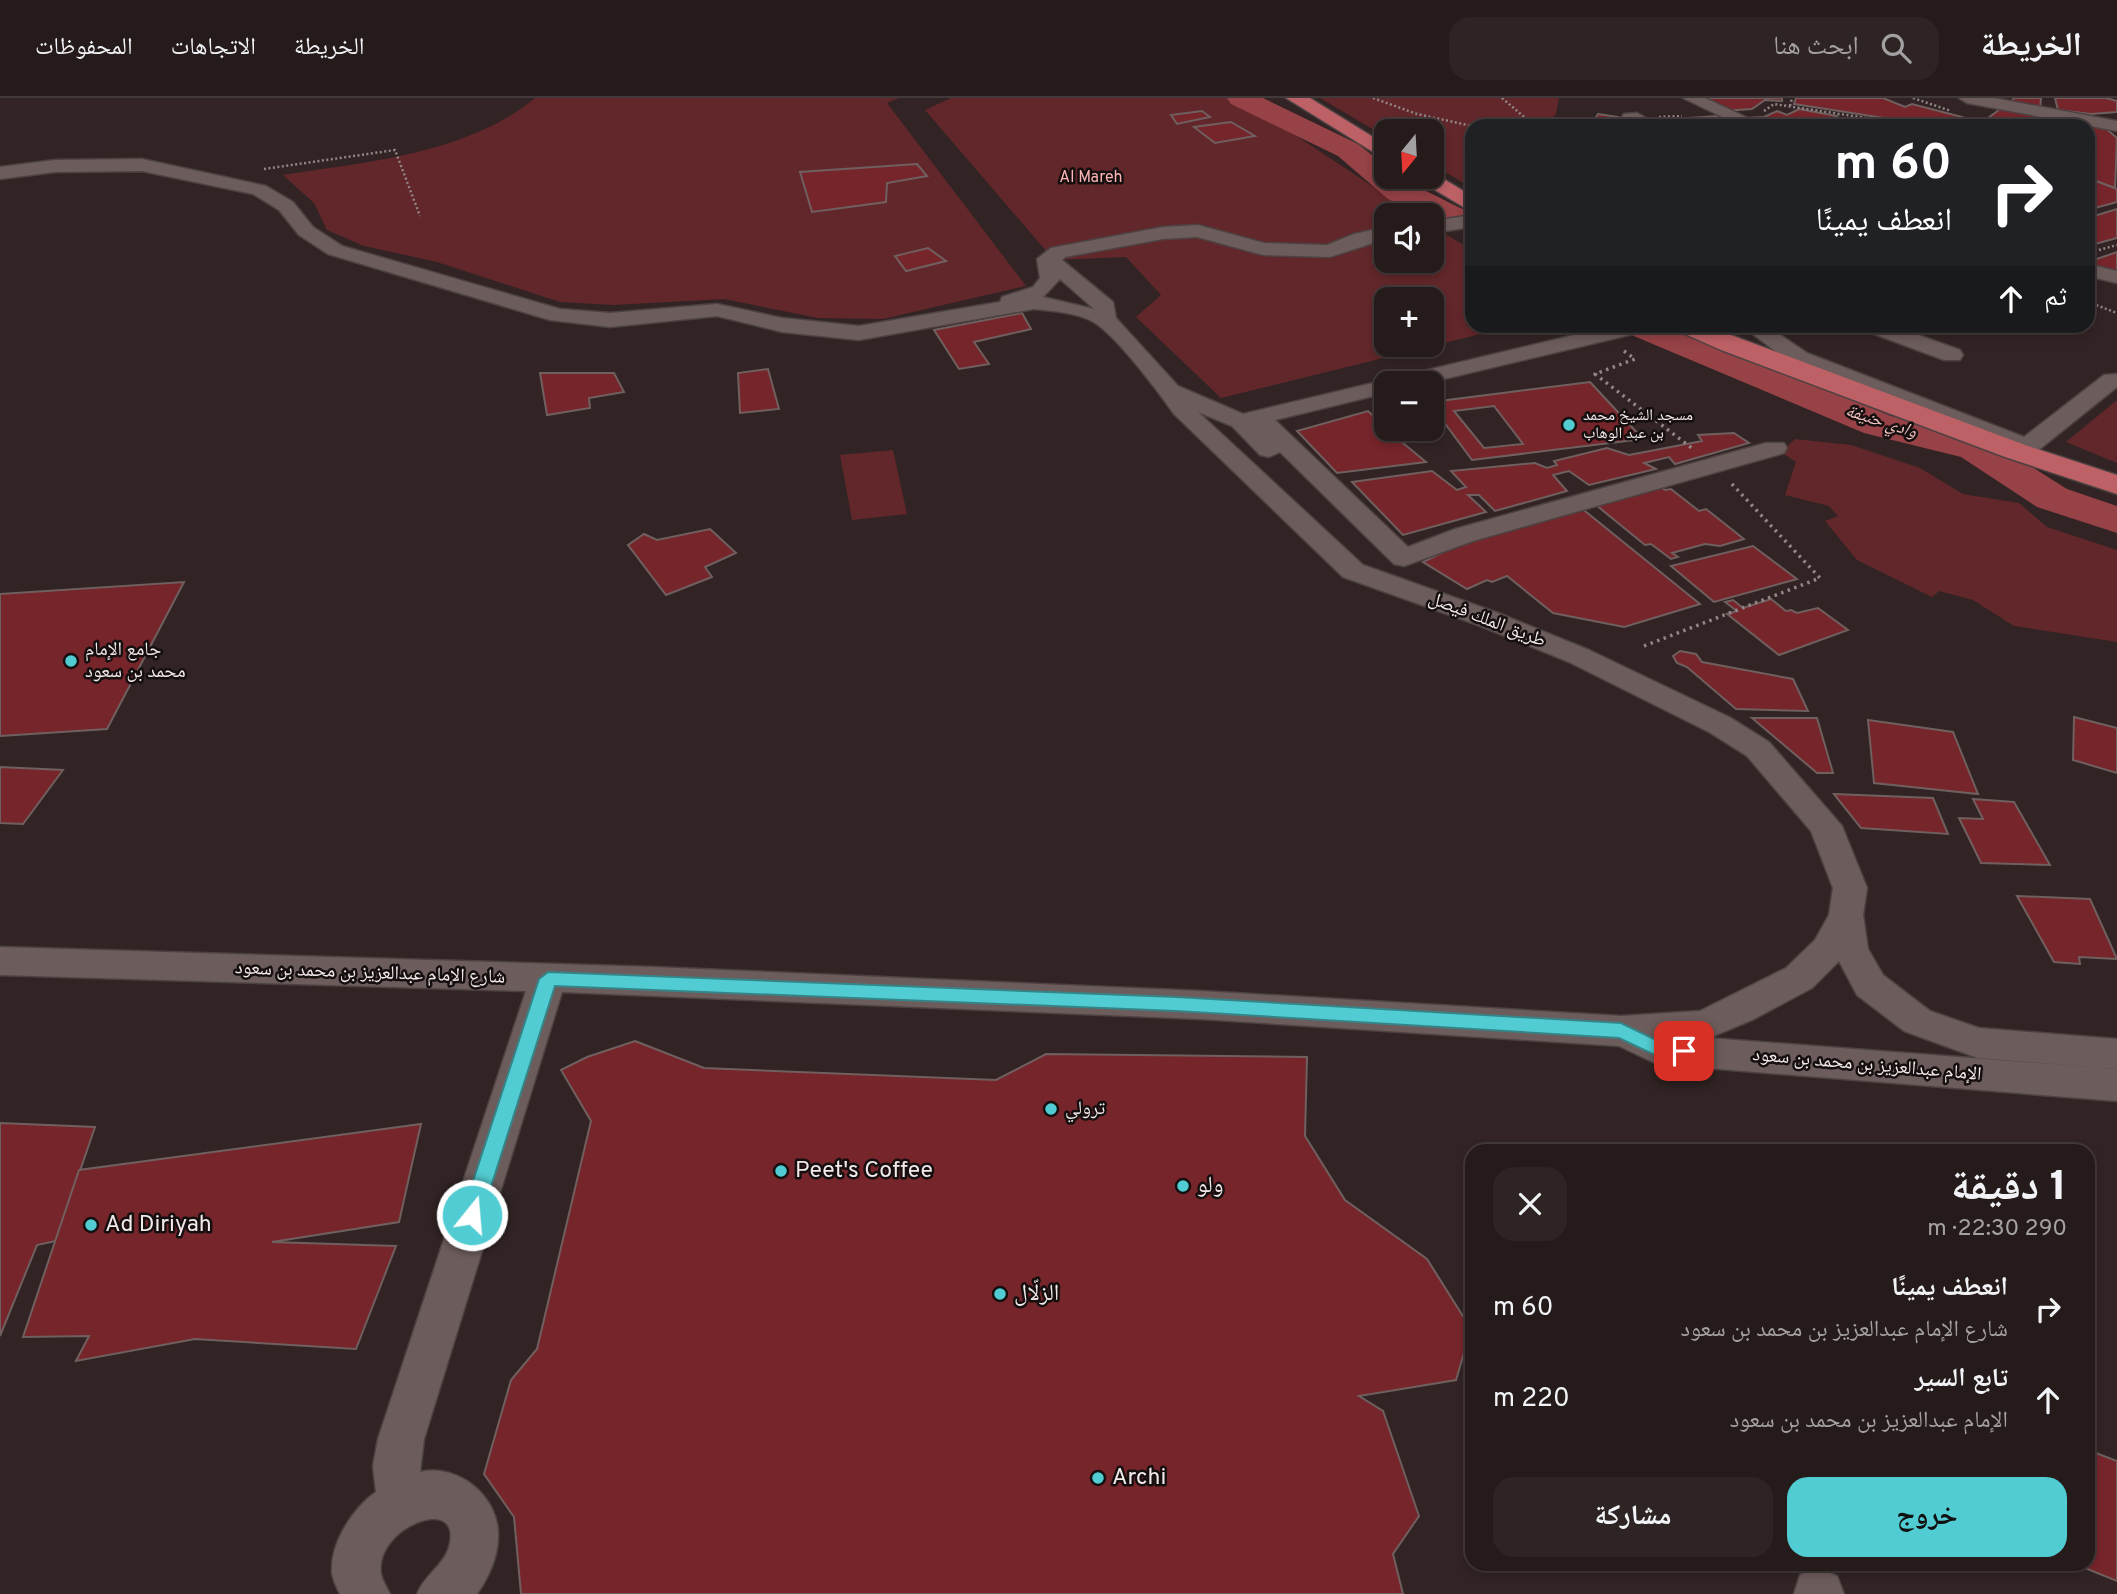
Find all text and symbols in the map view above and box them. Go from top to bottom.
search box [1449,17,1939,80]
text: الخريطة [1981,26,2082,68]
icon: search [1877,29,1915,67]
text: ابحث هنا [1773,31,1859,64]
text: المحفوظات [35,33,133,63]
text: الاتجاهات [171,33,256,63]
text: الخريطة [294,33,365,63]
north arrow [1374,119,1444,189]
map controls [1374,119,1444,441]
text: 60 m [1834,135,1952,197]
icon: right [1976,147,2067,238]
park label: Al Mareh [1059,168,1123,188]
text: انعطف يمينًا [1815,202,1952,242]
button: sound [1374,203,1444,273]
icon: ahead [1992,280,2030,318]
text: ثم [2044,282,2067,315]
button: + [1374,287,1444,357]
button: − [1374,371,1444,441]
water label: وادي حنيفة [1842,400,1920,446]
place label: مسجد الشيخ محمد بن عبد الوهاب [1583,406,1693,444]
marker: مسجد الشيخ محمد بن عبد الوهاب [1561,417,1577,433]
street label: طريق الملك فيصل [1425,587,1549,653]
place label: جامع الإمام محمد بن سعود [85,638,186,684]
marker: جامع الإمام محمد بن سعود [63,653,79,669]
street label: شارع الإمام عبدالعزيز بن محمد بن سعود [234,956,506,990]
pin [1654,1021,1714,1081]
icon: arrive [1665,1032,1703,1070]
street label: الإمام عبدالعزيز بن محمد بن سعود [1751,1043,1983,1087]
place label: ترولي [1065,1097,1106,1123]
marker: ترولي [1043,1101,1059,1117]
place label: Peet's Coffee [795,1157,933,1186]
text: 1 دقيقة [1951,1162,2067,1215]
marker: Peet's Coffee [773,1163,789,1179]
button: close [1493,1167,1567,1241]
place label: ولو [1197,1172,1223,1201]
position arrow [435,1178,509,1252]
marker: ولو [1175,1178,1191,1194]
place label: Ad Diriyah [105,1211,212,1240]
text: 290 m · 22:30 [1927,1215,2067,1244]
marker: Ad Diriyah [83,1217,99,1233]
text: انعطف يمينًا [1891,1272,2008,1305]
place label: الزلّال [1014,1278,1059,1309]
marker: الزلّال [992,1286,1008,1302]
icon: right [2029,1290,2067,1328]
text: 60 m [1493,1292,1553,1325]
text: شارع الإمام عبدالعزيز بن محمد بن سعود [1681,1316,2008,1345]
text: تابع السير [1915,1363,2008,1396]
icon: ahead [2029,1381,2067,1419]
text: 220 m [1493,1383,1570,1416]
text: الإمام عبدالعزيز بن محمد بن سعود [1730,1407,2008,1436]
place label: Archi [1112,1464,1166,1493]
marker: Archi [1090,1470,1106,1486]
button: مشاركة [1493,1477,1773,1557]
button: خروج [1787,1477,2067,1557]

